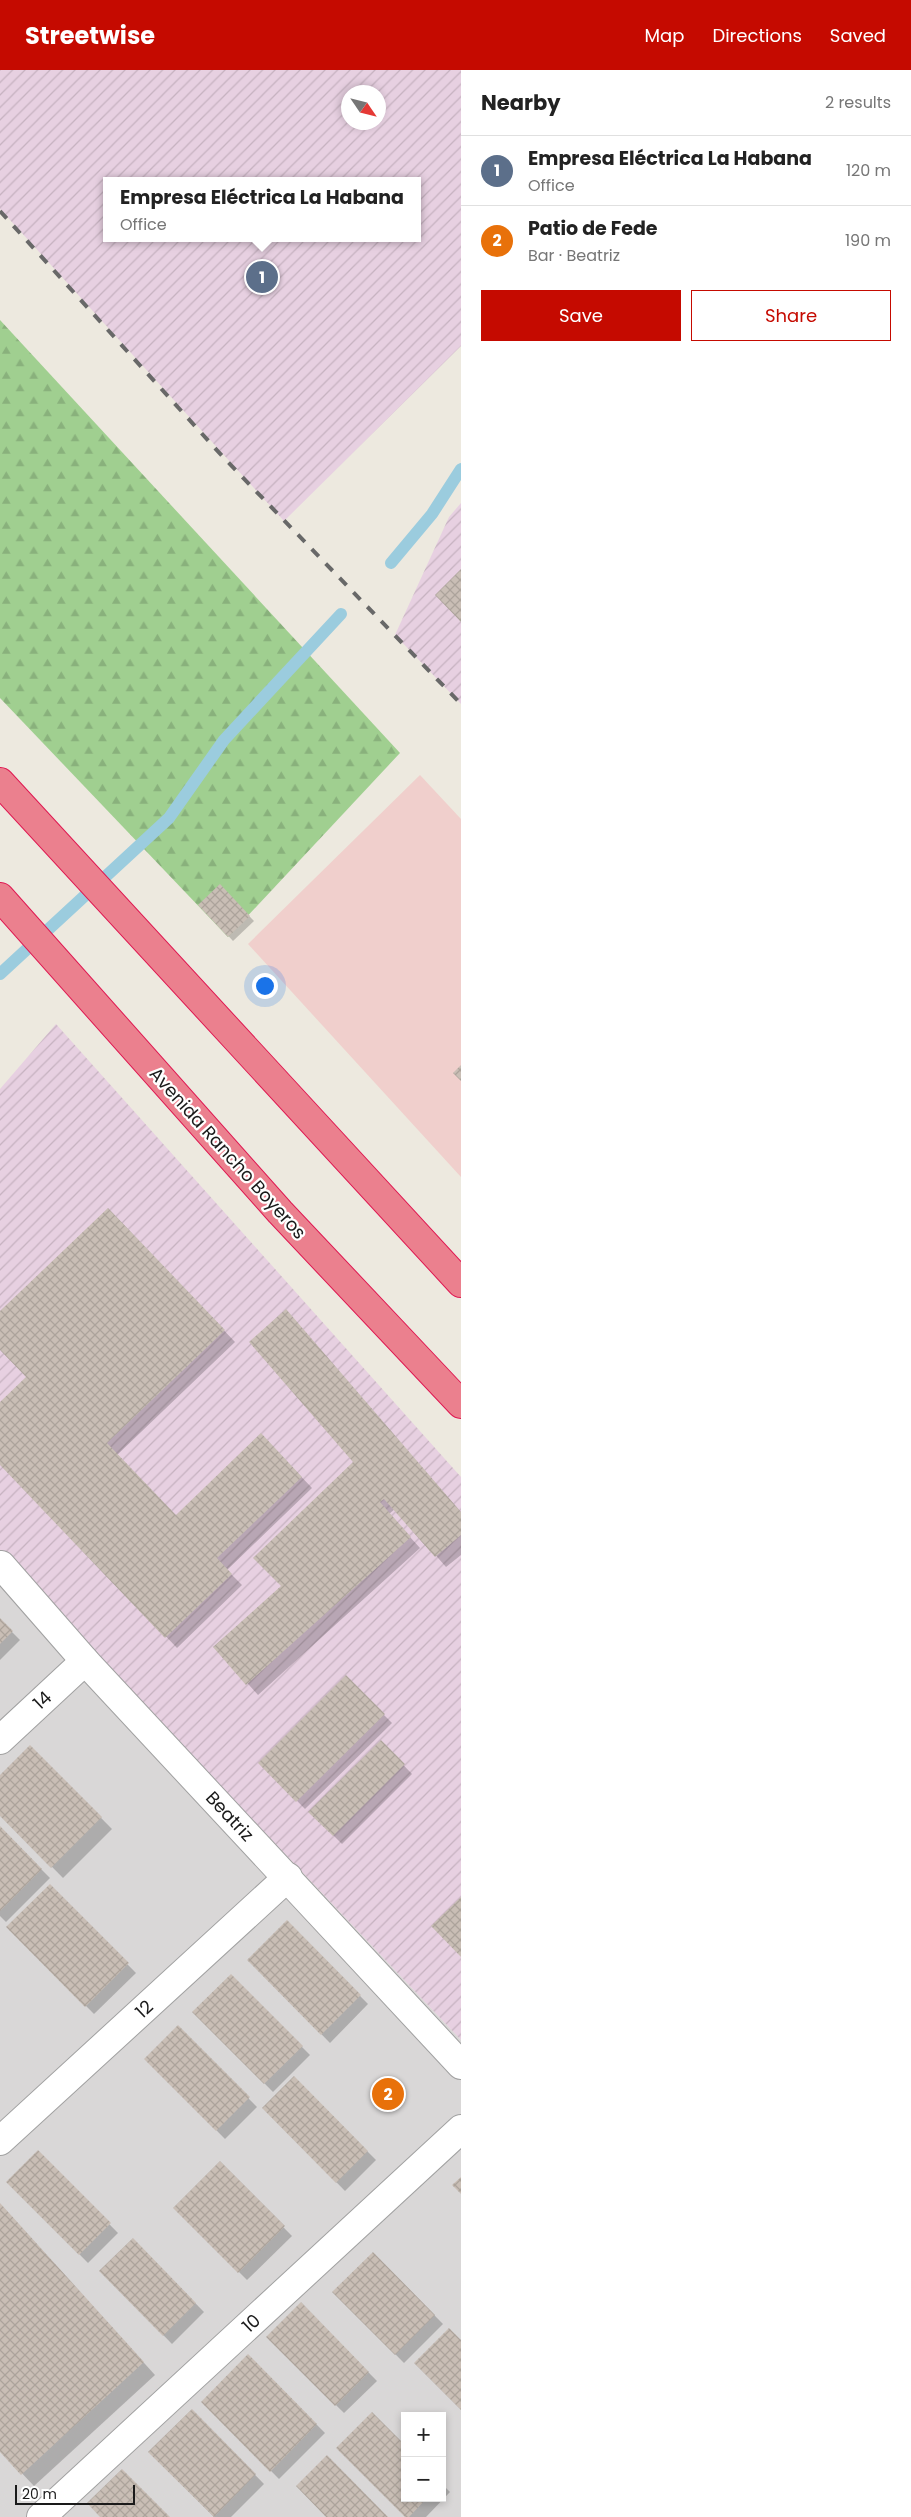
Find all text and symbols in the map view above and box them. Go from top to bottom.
text: Streetwise [25,19,155,52]
text: Map [645,23,684,48]
text: Directions [712,23,802,48]
text: Saved [830,23,886,48]
north arrow [341,85,386,130]
text: Nearby [481,88,561,117]
text: 2 results [825,91,891,114]
text: Empresa Eléctrica La Habana [528,145,812,172]
text: 1 [494,159,500,182]
text: 120 m [846,159,891,182]
text: Office [528,174,575,197]
popup [103,177,421,242]
text: Empresa Eléctrica La Habana [120,184,404,211]
text: Office [120,213,167,236]
text: Patio de Fede [528,215,658,242]
text: 2 [492,229,502,252]
text: 190 m [845,229,891,252]
text: Bar · Beatriz [528,244,620,267]
pin: 1 [246,258,278,296]
button: Save [481,290,681,341]
button: Share [691,290,891,341]
your location [252,973,278,999]
street label: Avenida Rancho Boyeros [144,1062,312,1244]
street label: 14 [27,1685,57,1715]
street label: Beatriz [200,1785,260,1847]
street label: 12 [130,1994,158,2024]
pin: 2 [372,2075,404,2113]
street label: 10 [236,2308,266,2338]
map controls [401,2412,446,2502]
button: + [401,2412,446,2457]
button: − [401,2457,446,2502]
scale bar [15,2482,135,2505]
text: 20 m [22,2484,57,2504]

